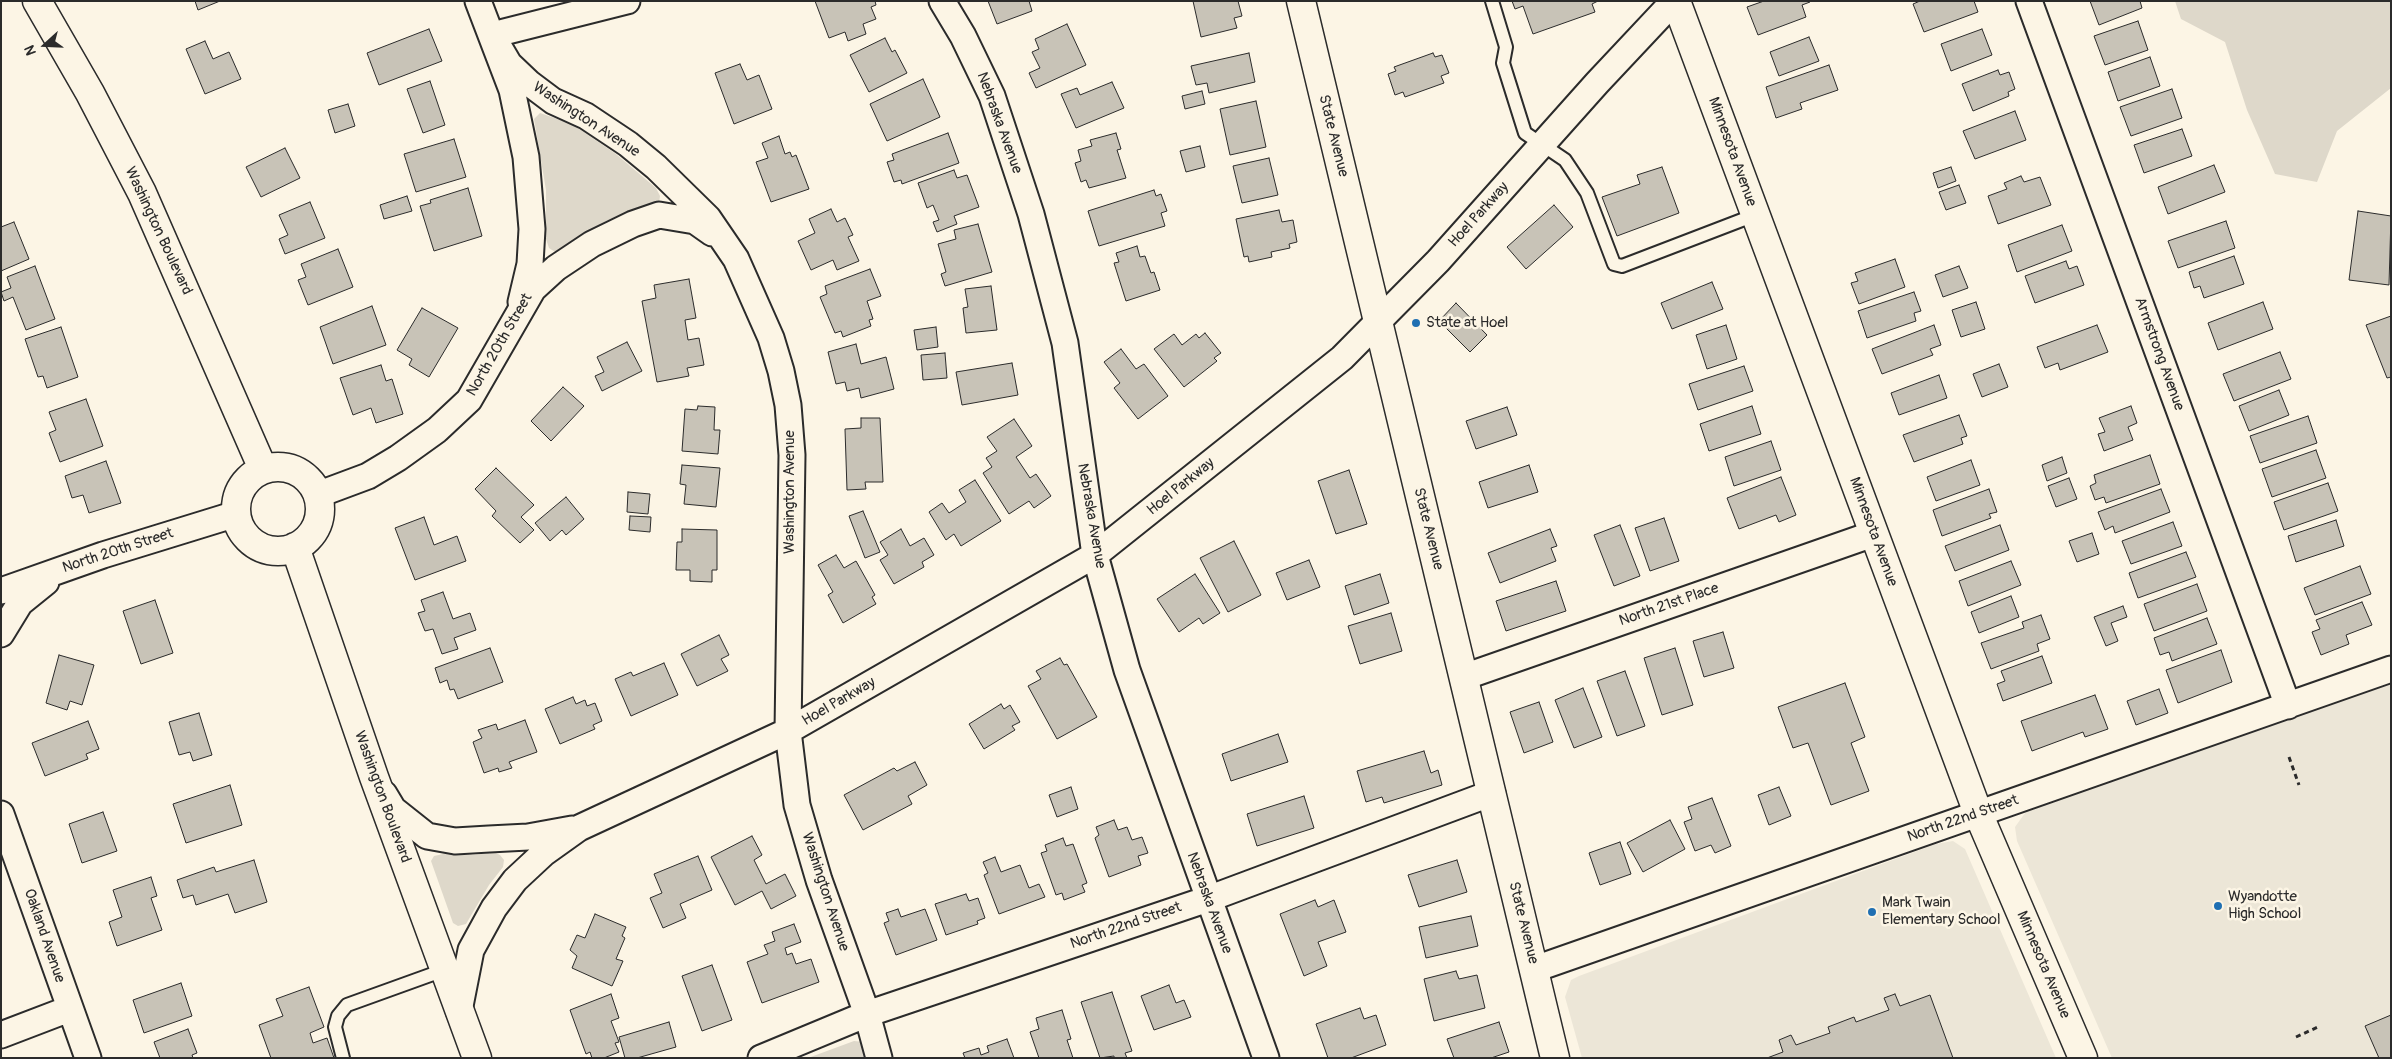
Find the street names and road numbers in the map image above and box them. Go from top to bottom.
street label: Nebraska Avenue [972,70,1026,176]
street label: Washington Avenue [529,79,643,161]
street label: State Avenue [1314,93,1352,179]
street label: Minnesota Avenue [1704,95,1760,209]
street label: Washington Boulevard [120,164,196,298]
street label: Hoel Parkway [1445,179,1513,251]
street label: North 20th Street [463,290,537,400]
street label: Armstrong Avenue [2130,295,2188,413]
street label: Washington Avenue [781,430,799,554]
street label: Hoel Parkway [1144,454,1218,520]
street label: Nebraska Avenue [1073,462,1109,570]
street label: Minnesota Avenue [1845,475,1901,589]
street label: State Avenue [1409,486,1447,572]
street label: North 20th Street [60,525,176,577]
street label: North 21st Place [1617,580,1721,630]
street label: Hoel Parkway [799,674,879,730]
street label: Washington Boulevard [350,729,414,865]
street label: North 22nd Street [1905,792,2021,846]
street label: Washington Avenue [797,830,853,954]
street label: Nebraska Avenue [1182,850,1236,956]
street label: State Avenue [1504,880,1542,966]
street label: Oakland Avenue [20,887,68,985]
street label: North 22nd Street [1068,899,1184,953]
street label: Minnesota Avenue [2012,909,2074,1021]

